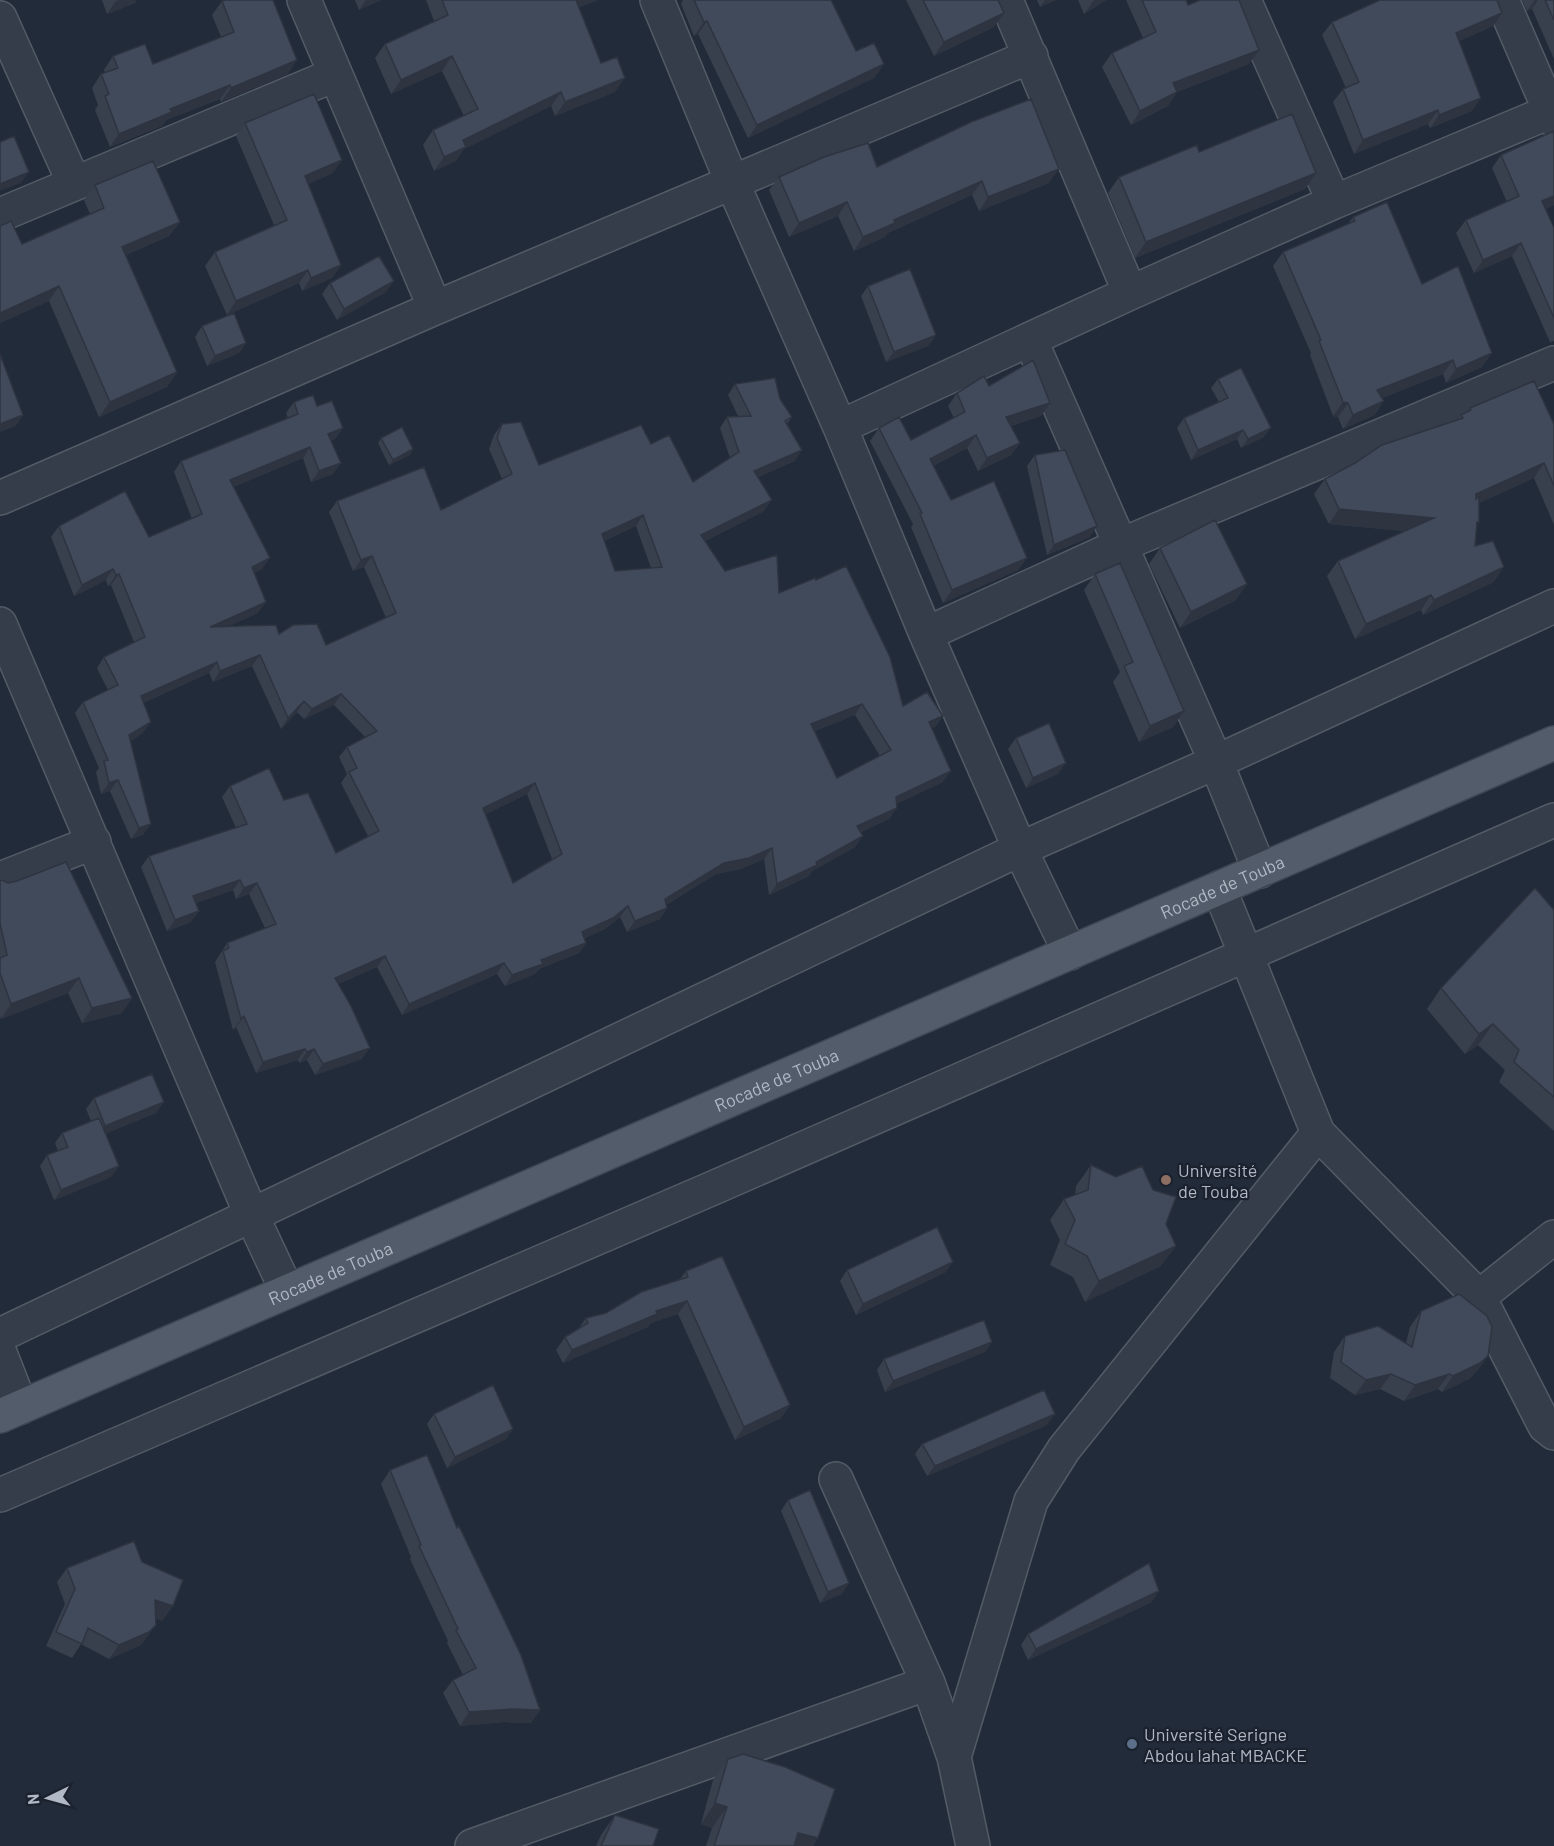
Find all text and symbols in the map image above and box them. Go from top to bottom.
street label: Rocade de Touba [1157,850,1288,923]
street label: Rocade de Touba [711,1043,842,1116]
place label: Université de Touba [1178,1159,1257,1202]
marker: Université de Touba [1159,1173,1173,1187]
street label: Rocade de Touba [265,1236,396,1309]
place label: Université Serigne Abdou lahat MBACKE [1144,1723,1307,1766]
marker: Université Serigne Abdou lahat MBACKE [1125,1737,1139,1751]
north arrow [18,1768,78,1828]
text: N [23,1793,42,1805]

